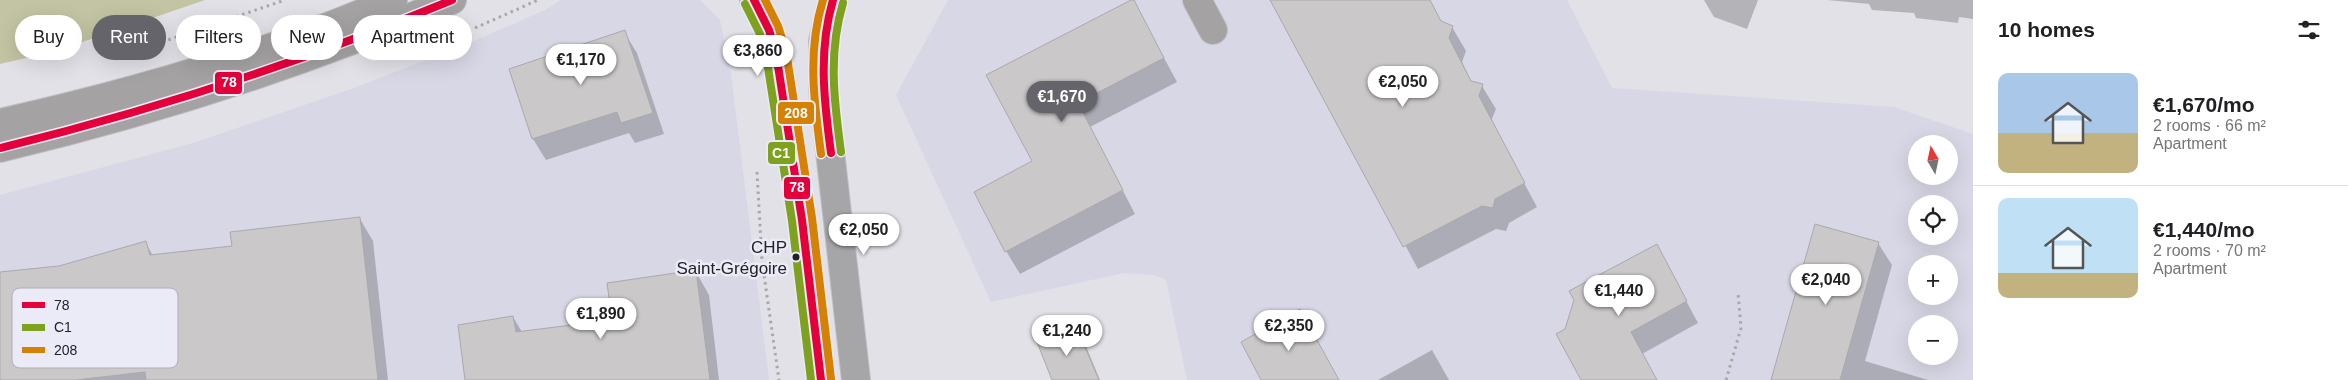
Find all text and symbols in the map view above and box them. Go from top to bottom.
chip: Buy [15,15,82,60]
chip: Rent [92,15,166,60]
chip: Filters [176,15,261,60]
chip: New [271,15,343,60]
chip: Apartment [353,15,472,60]
icon: filters [2295,16,2323,44]
text: 10 homes [1998,18,2095,41]
pin: €3,860 [717,34,799,77]
text: €3,860 [734,42,782,59]
pin: €1,170 [540,44,622,86]
text: €1,170 [557,51,605,68]
pin: €2,050 [1362,66,1444,108]
line badge: 78 [214,71,243,95]
text: €2,050 [1379,73,1427,90]
text: 78 [221,74,237,90]
pin: €1,670 [1021,80,1103,123]
text: €1,670 [1038,88,1086,105]
icon: home [2038,93,2098,153]
text: €1,670/mo [2153,93,2255,116]
line badge: 208 [777,101,815,125]
text: 208 [784,105,808,121]
text: 2 rooms · 66 m² [2153,117,2266,134]
north arrow [1908,135,1958,185]
map controls [1908,135,1958,365]
text: Apartment [2153,135,2227,152]
line badge: C1 [767,141,796,165]
text: C1 [772,145,790,161]
line badge: 78 [783,176,811,200]
text: 78 [789,179,805,195]
button: locate [1908,195,1958,245]
pin: €2,050 [823,214,905,256]
icon: home [2038,218,2098,278]
text: €1,440/mo [2153,218,2255,241]
text: €2,050 [840,221,888,238]
place label: CHP Saint-Grégoire [676,238,787,278]
text: 2 rooms · 70 m² [2153,242,2266,259]
marker: CHP Saint-Grégoire [791,252,801,262]
button: + [1908,255,1958,305]
text: Apartment [2153,260,2227,277]
pin: €2,040 [1785,264,1867,306]
text: €2,040 [1802,271,1850,288]
pin: €1,440 [1578,274,1660,317]
text: €1,440 [1595,282,1643,299]
legend [12,288,178,368]
text: 78 [54,297,70,313]
pin: €1,890 [560,298,642,340]
text: €1,890 [577,305,625,322]
pin: €2,350 [1248,310,1330,352]
pin: €1,240 [1026,314,1108,357]
button: − [1908,315,1958,365]
text: €2,350 [1265,317,1313,334]
text: C1 [54,319,72,335]
text: €1,240 [1043,322,1091,339]
text: 208 [54,342,78,358]

